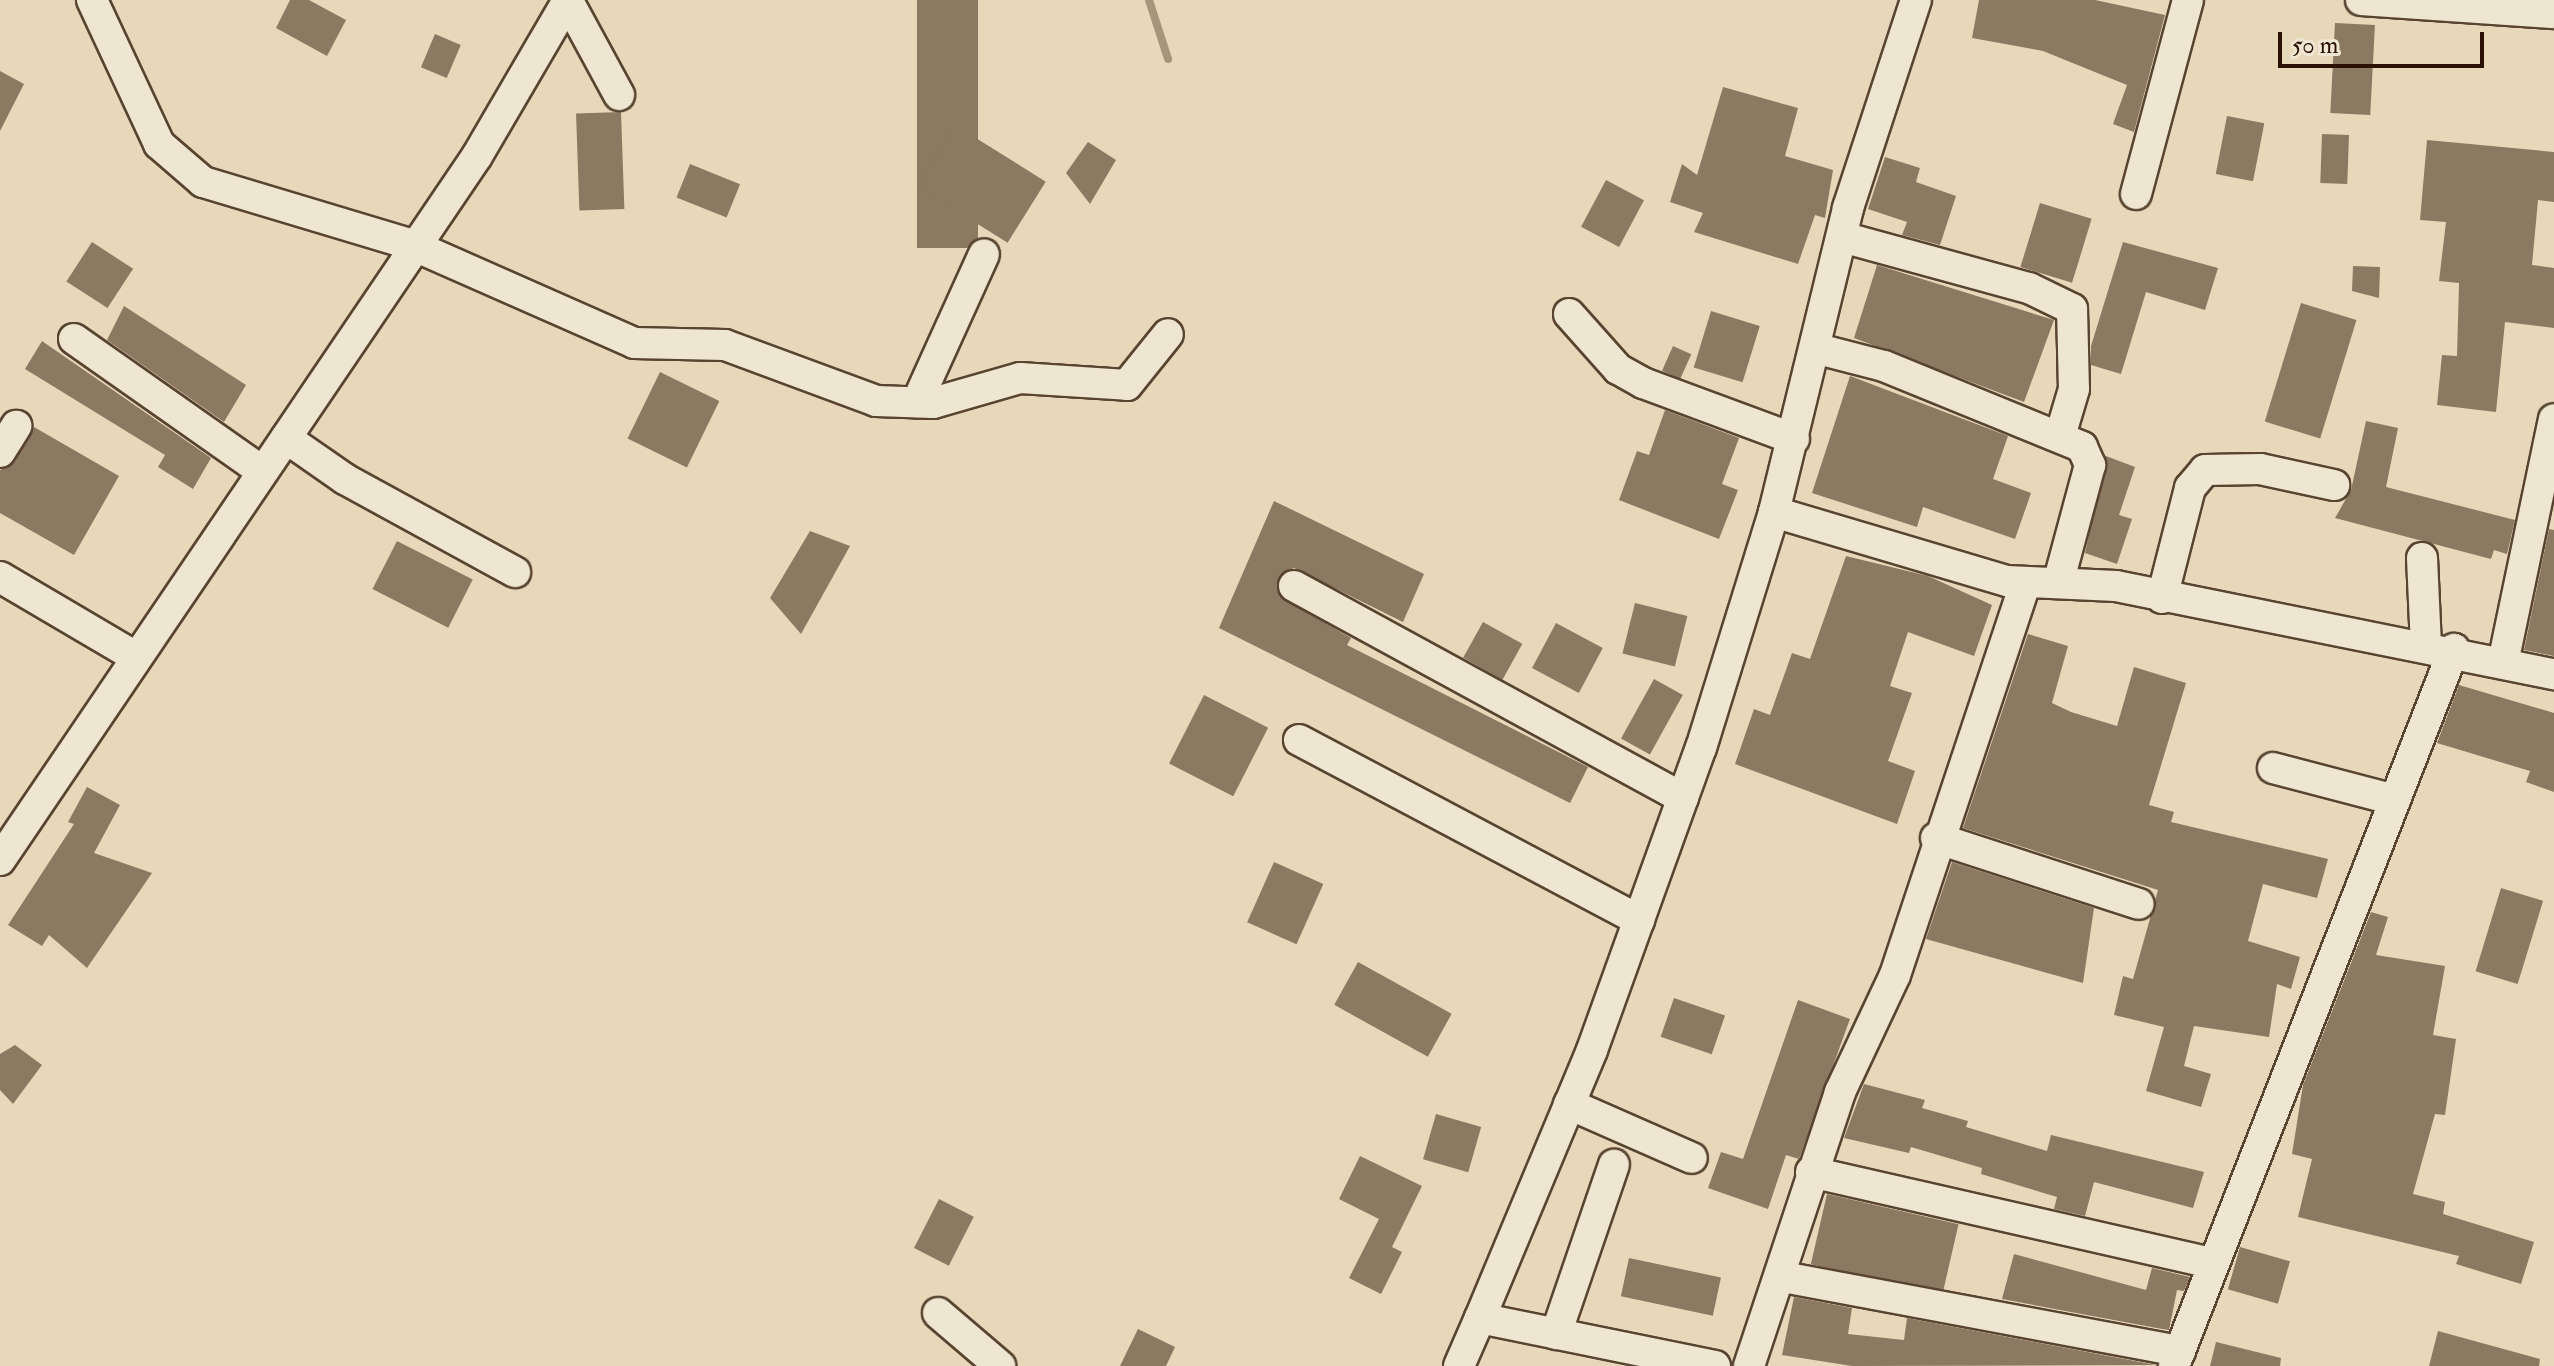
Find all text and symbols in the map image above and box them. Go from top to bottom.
scale bar [2282,16,2488,66]
text: 50 m [2292,30,2338,61]

